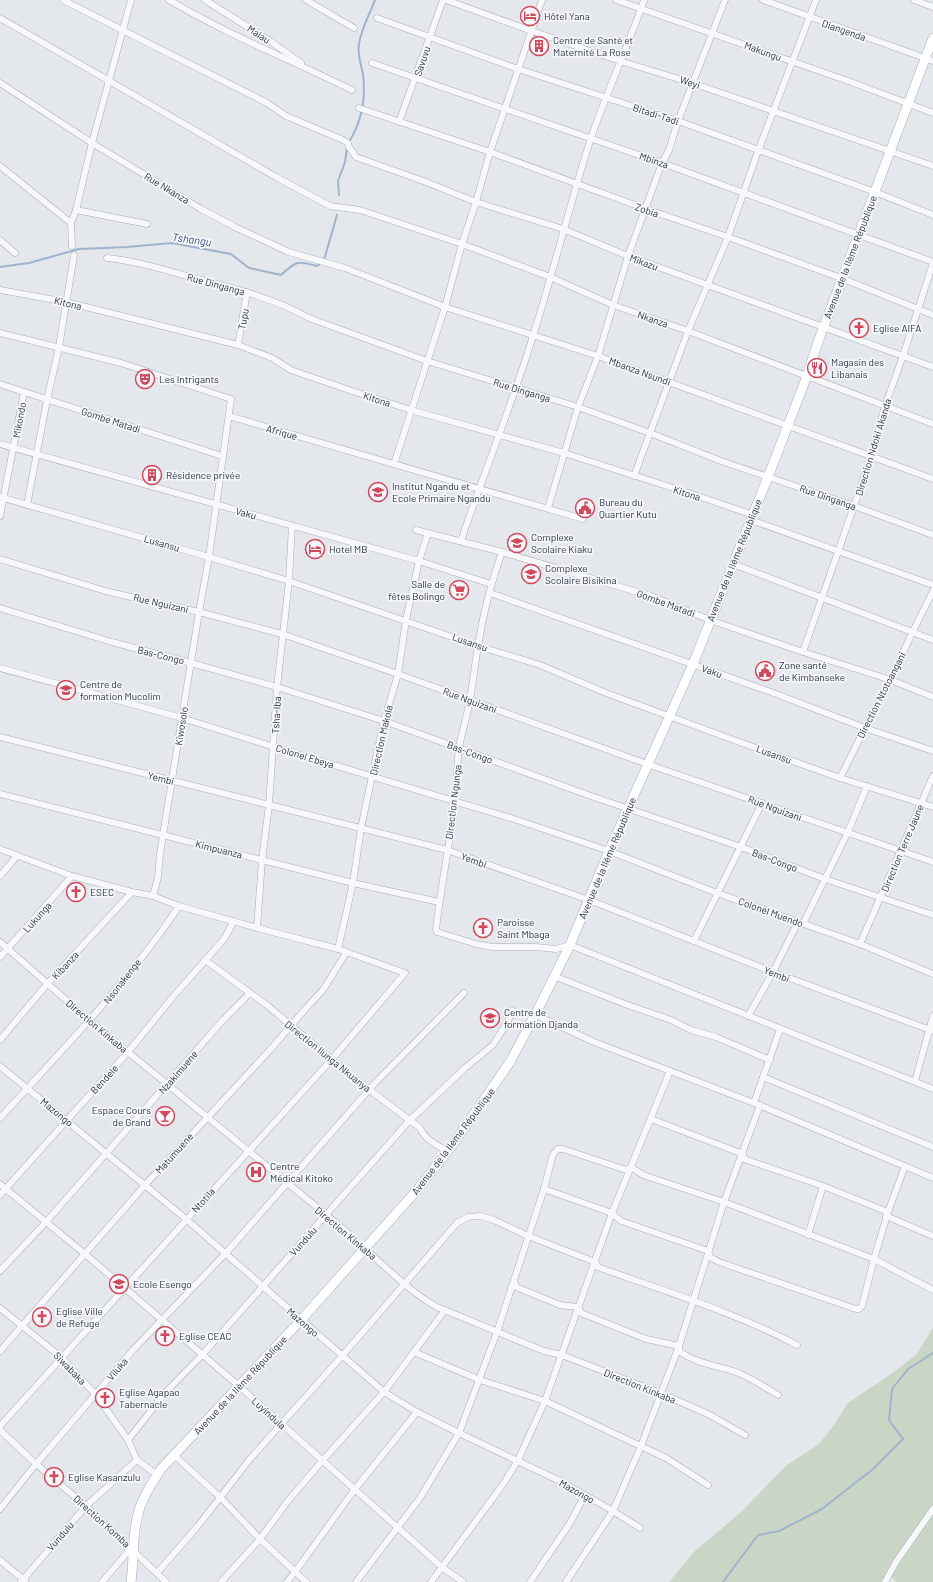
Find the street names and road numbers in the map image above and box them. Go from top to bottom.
street label: Diangenda [820,17,868,43]
street label: Malau [245,22,273,46]
street label: Makungu [743,39,783,63]
street label: Savuvu [411,44,433,78]
street label: Weyi [678,73,702,91]
street label: Bitadi-Tadi [631,101,681,127]
street label: Mbinza [638,149,670,171]
street label: Rue Nkanza [142,170,192,206]
street label: Avenue de la IIème République [821,194,879,320]
street label: Zobia [634,200,660,220]
street label: Mikazu [628,251,660,273]
street label: Rue Dinganga [186,271,246,297]
street label: Kitona [53,294,83,312]
street label: Tupu [235,307,251,331]
street label: Nkanza [636,308,670,330]
street label: Mbanza Nsundi [607,354,673,388]
street label: Rue Dinganga [492,376,552,404]
street label: Kitona [362,389,392,409]
street label: Direction Ndoki Akanda [852,397,894,497]
street label: Mikondo [10,401,28,439]
street label: Gombe Matadi [80,405,142,435]
street label: Afrique [265,422,299,442]
street label: Rue Dinganga [798,482,858,512]
street label: Kitona [672,483,702,503]
street label: Avenue de la IIème République [704,497,764,623]
street label: Vaku [234,505,258,521]
street label: Lusansu [143,532,181,554]
street label: Gombe Matadi [635,587,697,619]
street label: Rue Nguizani [132,591,190,615]
street label: Lusansu [451,630,489,654]
street label: Bas-Congo [136,643,186,667]
street label: Direction Ntotoangani [854,650,908,740]
street label: Vaku [700,662,724,680]
street label: Rue Nguizani [441,685,499,715]
street label: Tsha-Iba [269,696,283,734]
street label: Direction Makola [367,704,395,776]
street label: Kiwosolo [172,706,190,746]
street label: Bas-Congo [445,738,495,766]
street label: Colonel Ebeya [274,741,336,771]
street label: Lusansu [755,742,793,766]
street label: Direction Ngunga [442,764,464,840]
street label: Yembi [147,769,175,787]
street label: Rue Nguizani [746,793,804,823]
street label: Avenue de la IIème République [576,795,638,921]
street label: Direction Terre Jaune [878,803,926,893]
street label: Kimpuanza [194,837,244,861]
street label: Bas-Congo [751,846,799,874]
street label: Yembi [459,850,489,870]
street label: Colonel Muendo [737,895,805,929]
street label: Lukunga [20,899,54,935]
street label: Kibanza [49,948,81,982]
street label: Nsonakenge [101,956,143,1006]
street label: Yembi [762,964,792,984]
street label: Direction Kinkaba [64,997,130,1055]
street label: Direction Ilunga Nkuanya [283,1018,373,1094]
street label: Nzakimuene [156,1048,200,1096]
street label: Bendele [88,1062,120,1096]
street label: Avenue de la IIème République [409,1085,497,1197]
street label: Mazongo [38,1095,76,1129]
street label: Matumuene [153,1130,195,1176]
street label: Ntotila [189,1185,217,1215]
street label: Direction Kinkaba [313,1204,379,1262]
street label: Vundulu [287,1224,319,1258]
street label: Mazongo [285,1305,321,1339]
street label: Avenue de la IIème République [191,1333,289,1437]
street label: Siwabaka [51,1349,89,1387]
street label: Viluka [104,1355,130,1383]
street label: Direction Kinkaba [602,1366,678,1406]
street label: Luyindula [249,1395,289,1431]
street label: Mazongo [557,1476,597,1506]
street label: Direction Komba [71,1492,133,1550]
street label: Vundulu [44,1519,76,1553]

